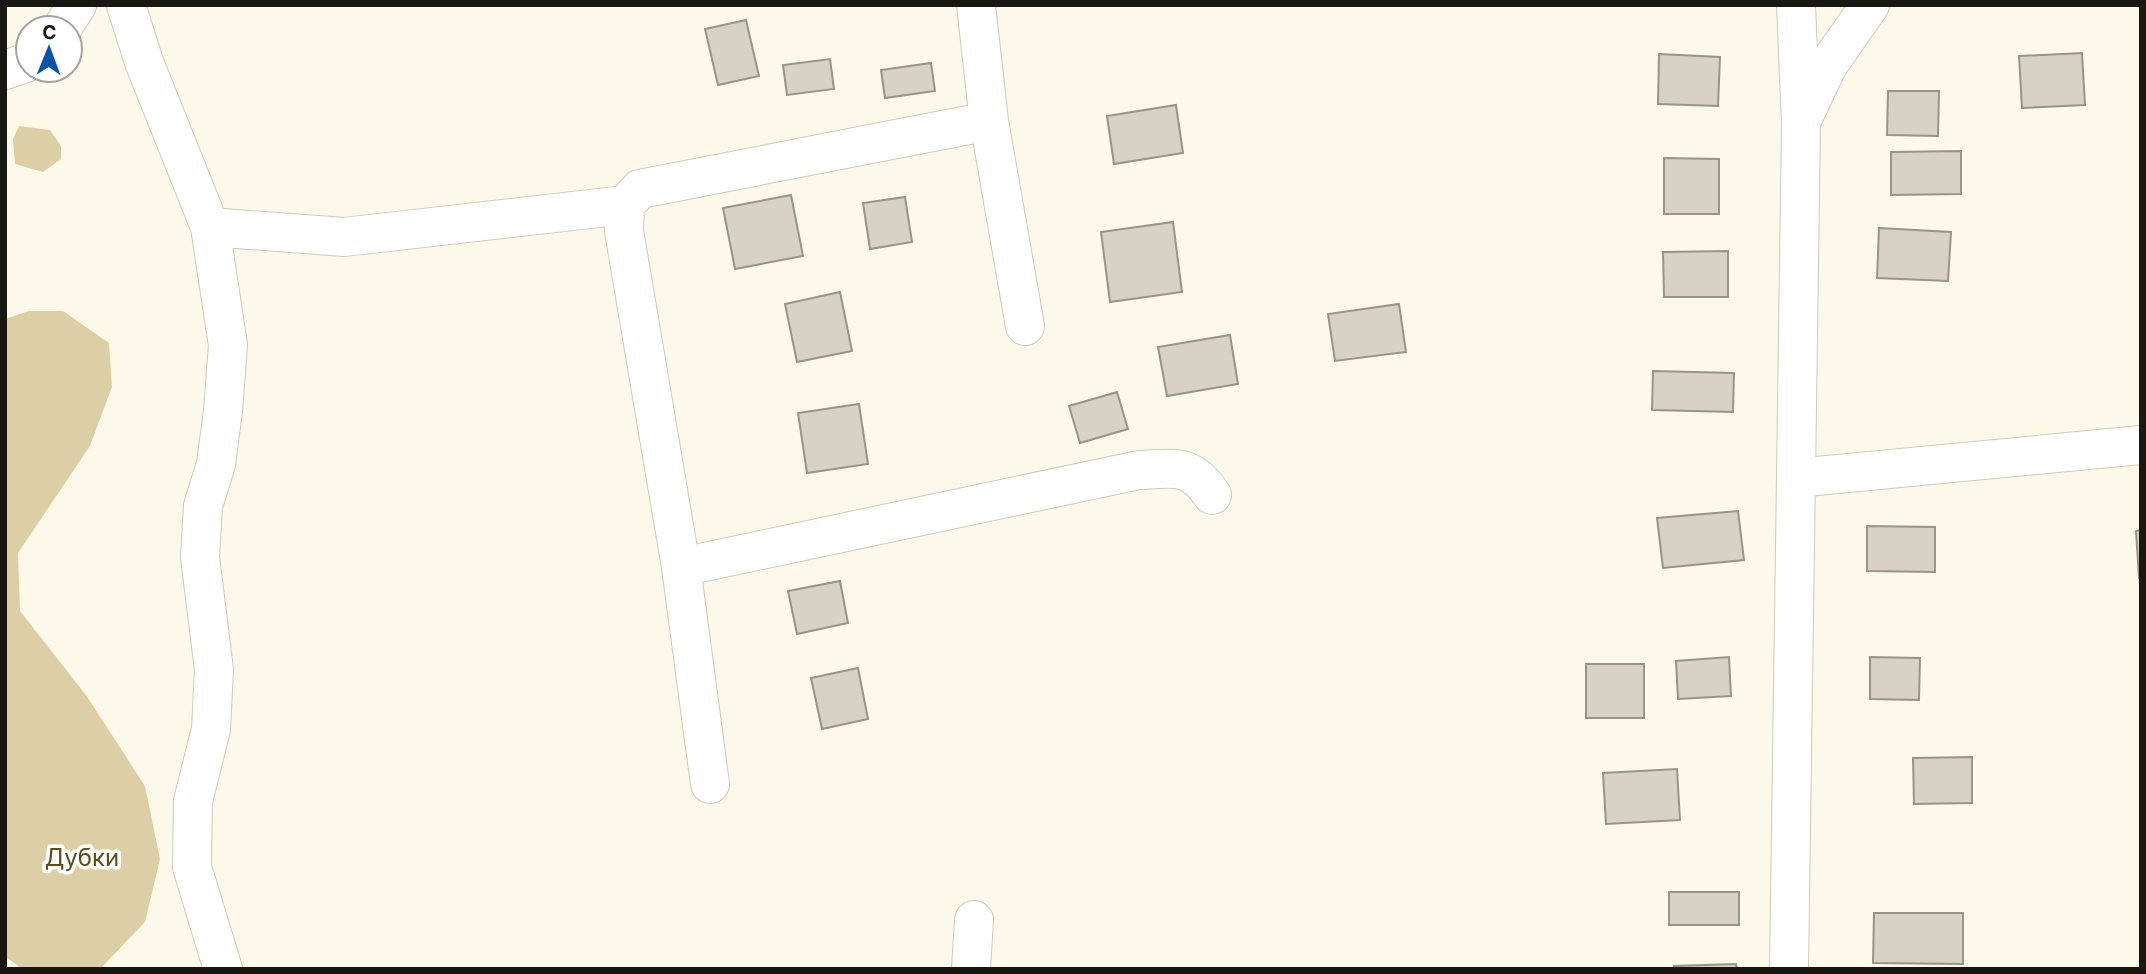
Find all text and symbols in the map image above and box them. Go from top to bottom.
north arrow [14,14,84,84]
text: С [42,21,57,44]
park label: Дубки [45,843,119,872]

